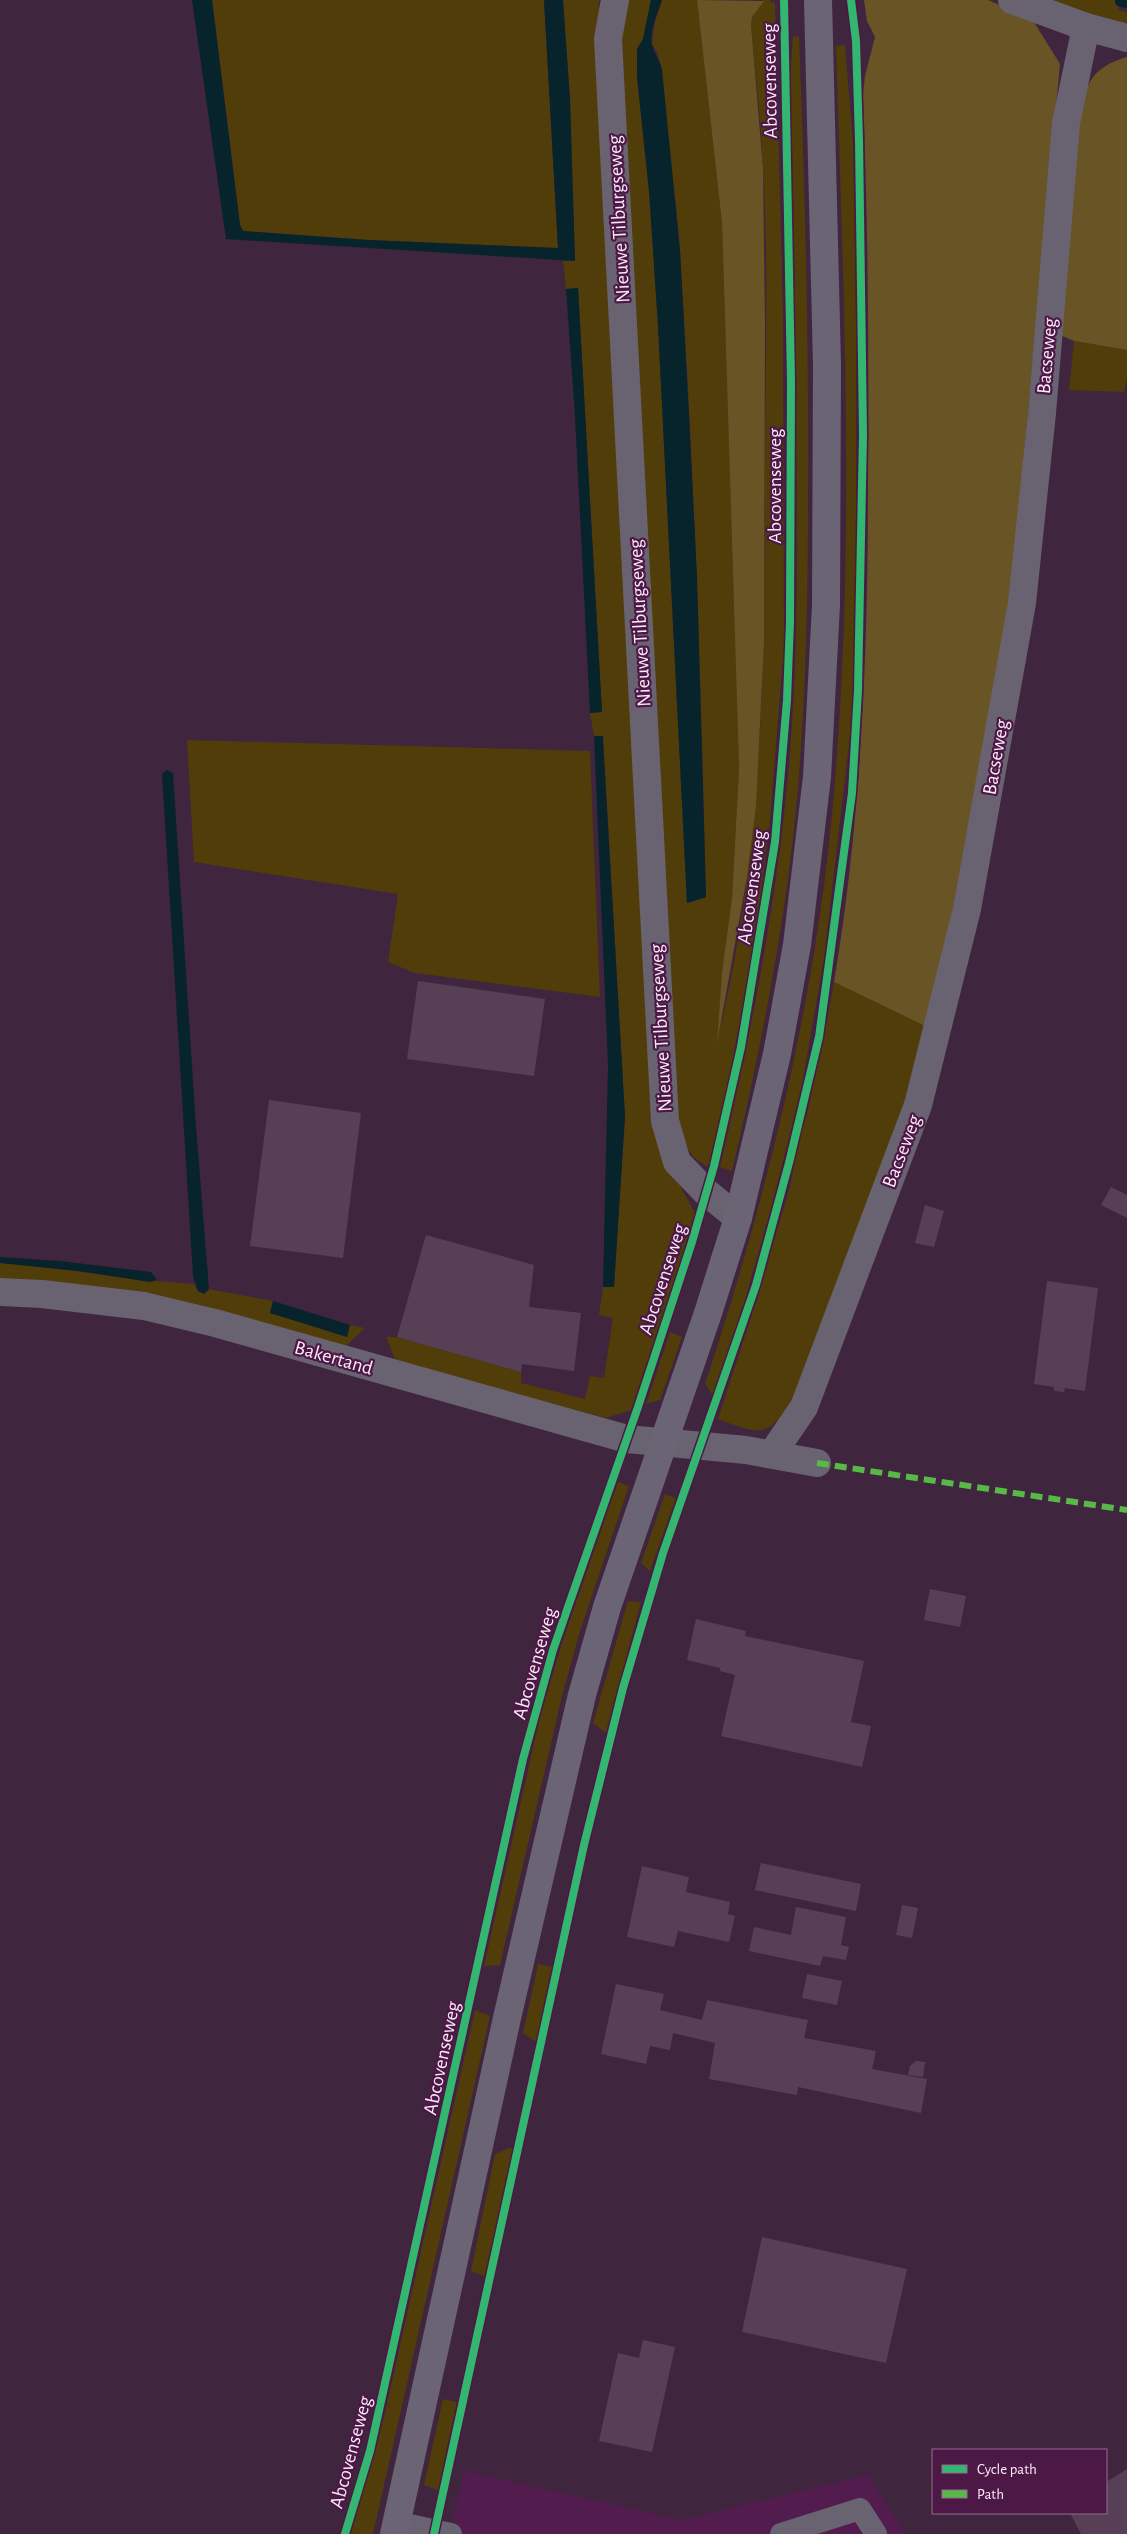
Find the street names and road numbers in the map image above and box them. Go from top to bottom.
street label: Abcovenseweg [759,23,781,139]
street label: Nieuwe Tilburgseweg [605,134,633,303]
street label: Bacseweg [1034,317,1060,395]
street label: Abcovenseweg [765,428,785,544]
street label: Nieuwe Tilburgseweg [626,538,654,707]
street label: Bacseweg [980,718,1012,796]
street label: Abcovenseweg [734,828,770,946]
street label: Nieuwe Tilburgseweg [647,943,675,1112]
street label: Bacseweg [879,1112,925,1191]
street label: Abcovenseweg [636,1221,690,1337]
street label: Bakertand [292,1337,375,1379]
street label: Abcovenseweg [509,1605,561,1721]
street label: Abcovenseweg [420,1999,464,2117]
street label: Abcovenseweg [326,2394,376,2511]

